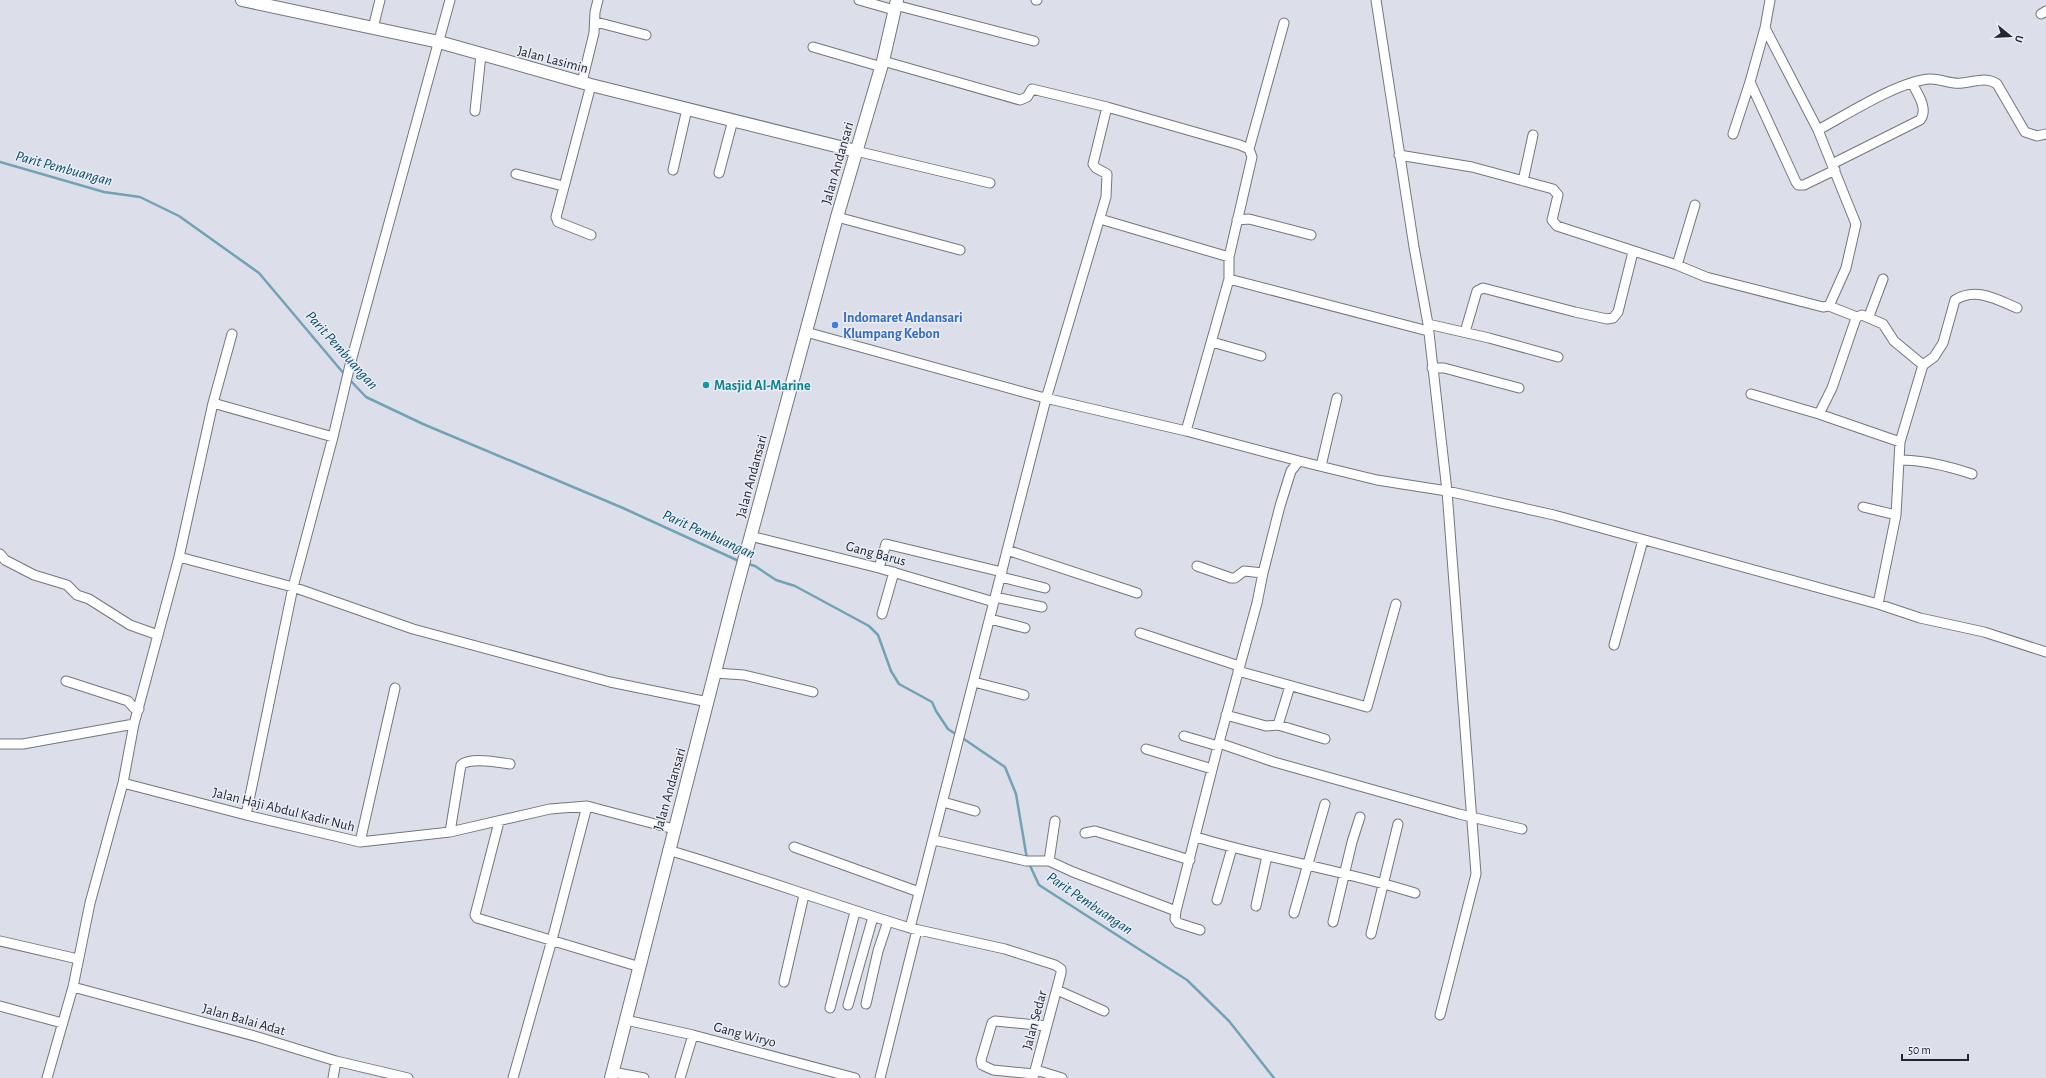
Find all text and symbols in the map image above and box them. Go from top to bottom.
north arrow [1990,16,2030,56]
text: U [2013,34,2025,44]
street label: Jalan Lasimin [516,44,590,76]
street label: Jalan Andansari [819,120,856,206]
water label: Parit Pembuangan [14,148,114,189]
water label: Parit Pembuangan [303,308,381,392]
place label: Indomaret Andansari Klumpang Kebon [843,311,963,341]
marker: Indomaret Andansari Klumpang Kebon [830,320,840,330]
place label: Masjid Al-Marine [714,379,811,393]
marker: Masjid Al-Marine [701,380,711,390]
street label: Jalan Andansari [734,433,770,519]
water label: Parit Pembuangan [660,507,757,562]
street label: Gang Barus [844,539,907,569]
street label: Jalan Andansari [651,746,688,832]
street label: Jalan Haji Abdul Kadir Nuh [211,786,356,834]
water label: Parit Pembuangan [1044,869,1135,937]
street label: Jalan Sedar [1020,989,1050,1051]
street label: Jalan Balai Adat [201,1001,287,1039]
street label: Gang Wiryo [712,1020,778,1050]
scale bar [1902,1036,1968,1062]
text: 50 m [1908,1044,1931,1056]

